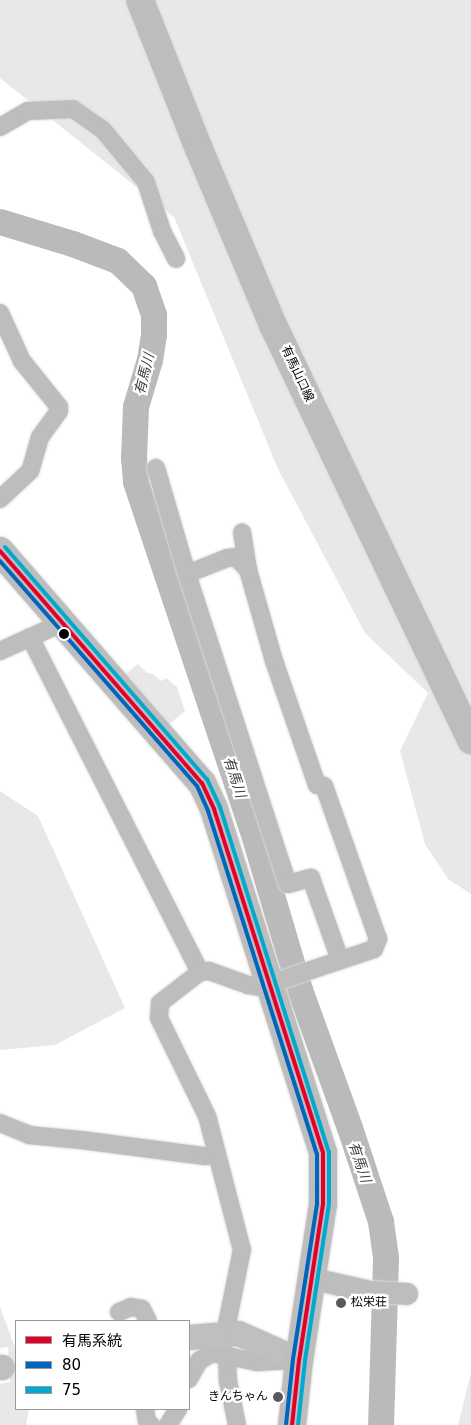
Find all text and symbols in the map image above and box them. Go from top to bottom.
street label: 有馬山口線 [278,344,316,404]
water label: 有馬川 [131,352,157,396]
unlabelled marker [59,629,69,639]
water label: 有馬川 [221,754,249,800]
water label: 有馬川 [345,1139,375,1185]
place label: 松栄荘 [351,1296,387,1310]
marker: 松栄荘 [335,1297,347,1309]
legend [15,1320,190,1410]
text: 有馬系統 [62,1332,122,1350]
text: 80 [62,1356,81,1374]
text: 75 [62,1381,81,1399]
place label: きんちゃん [208,1390,268,1404]
marker: きんちゃん [272,1391,284,1403]

